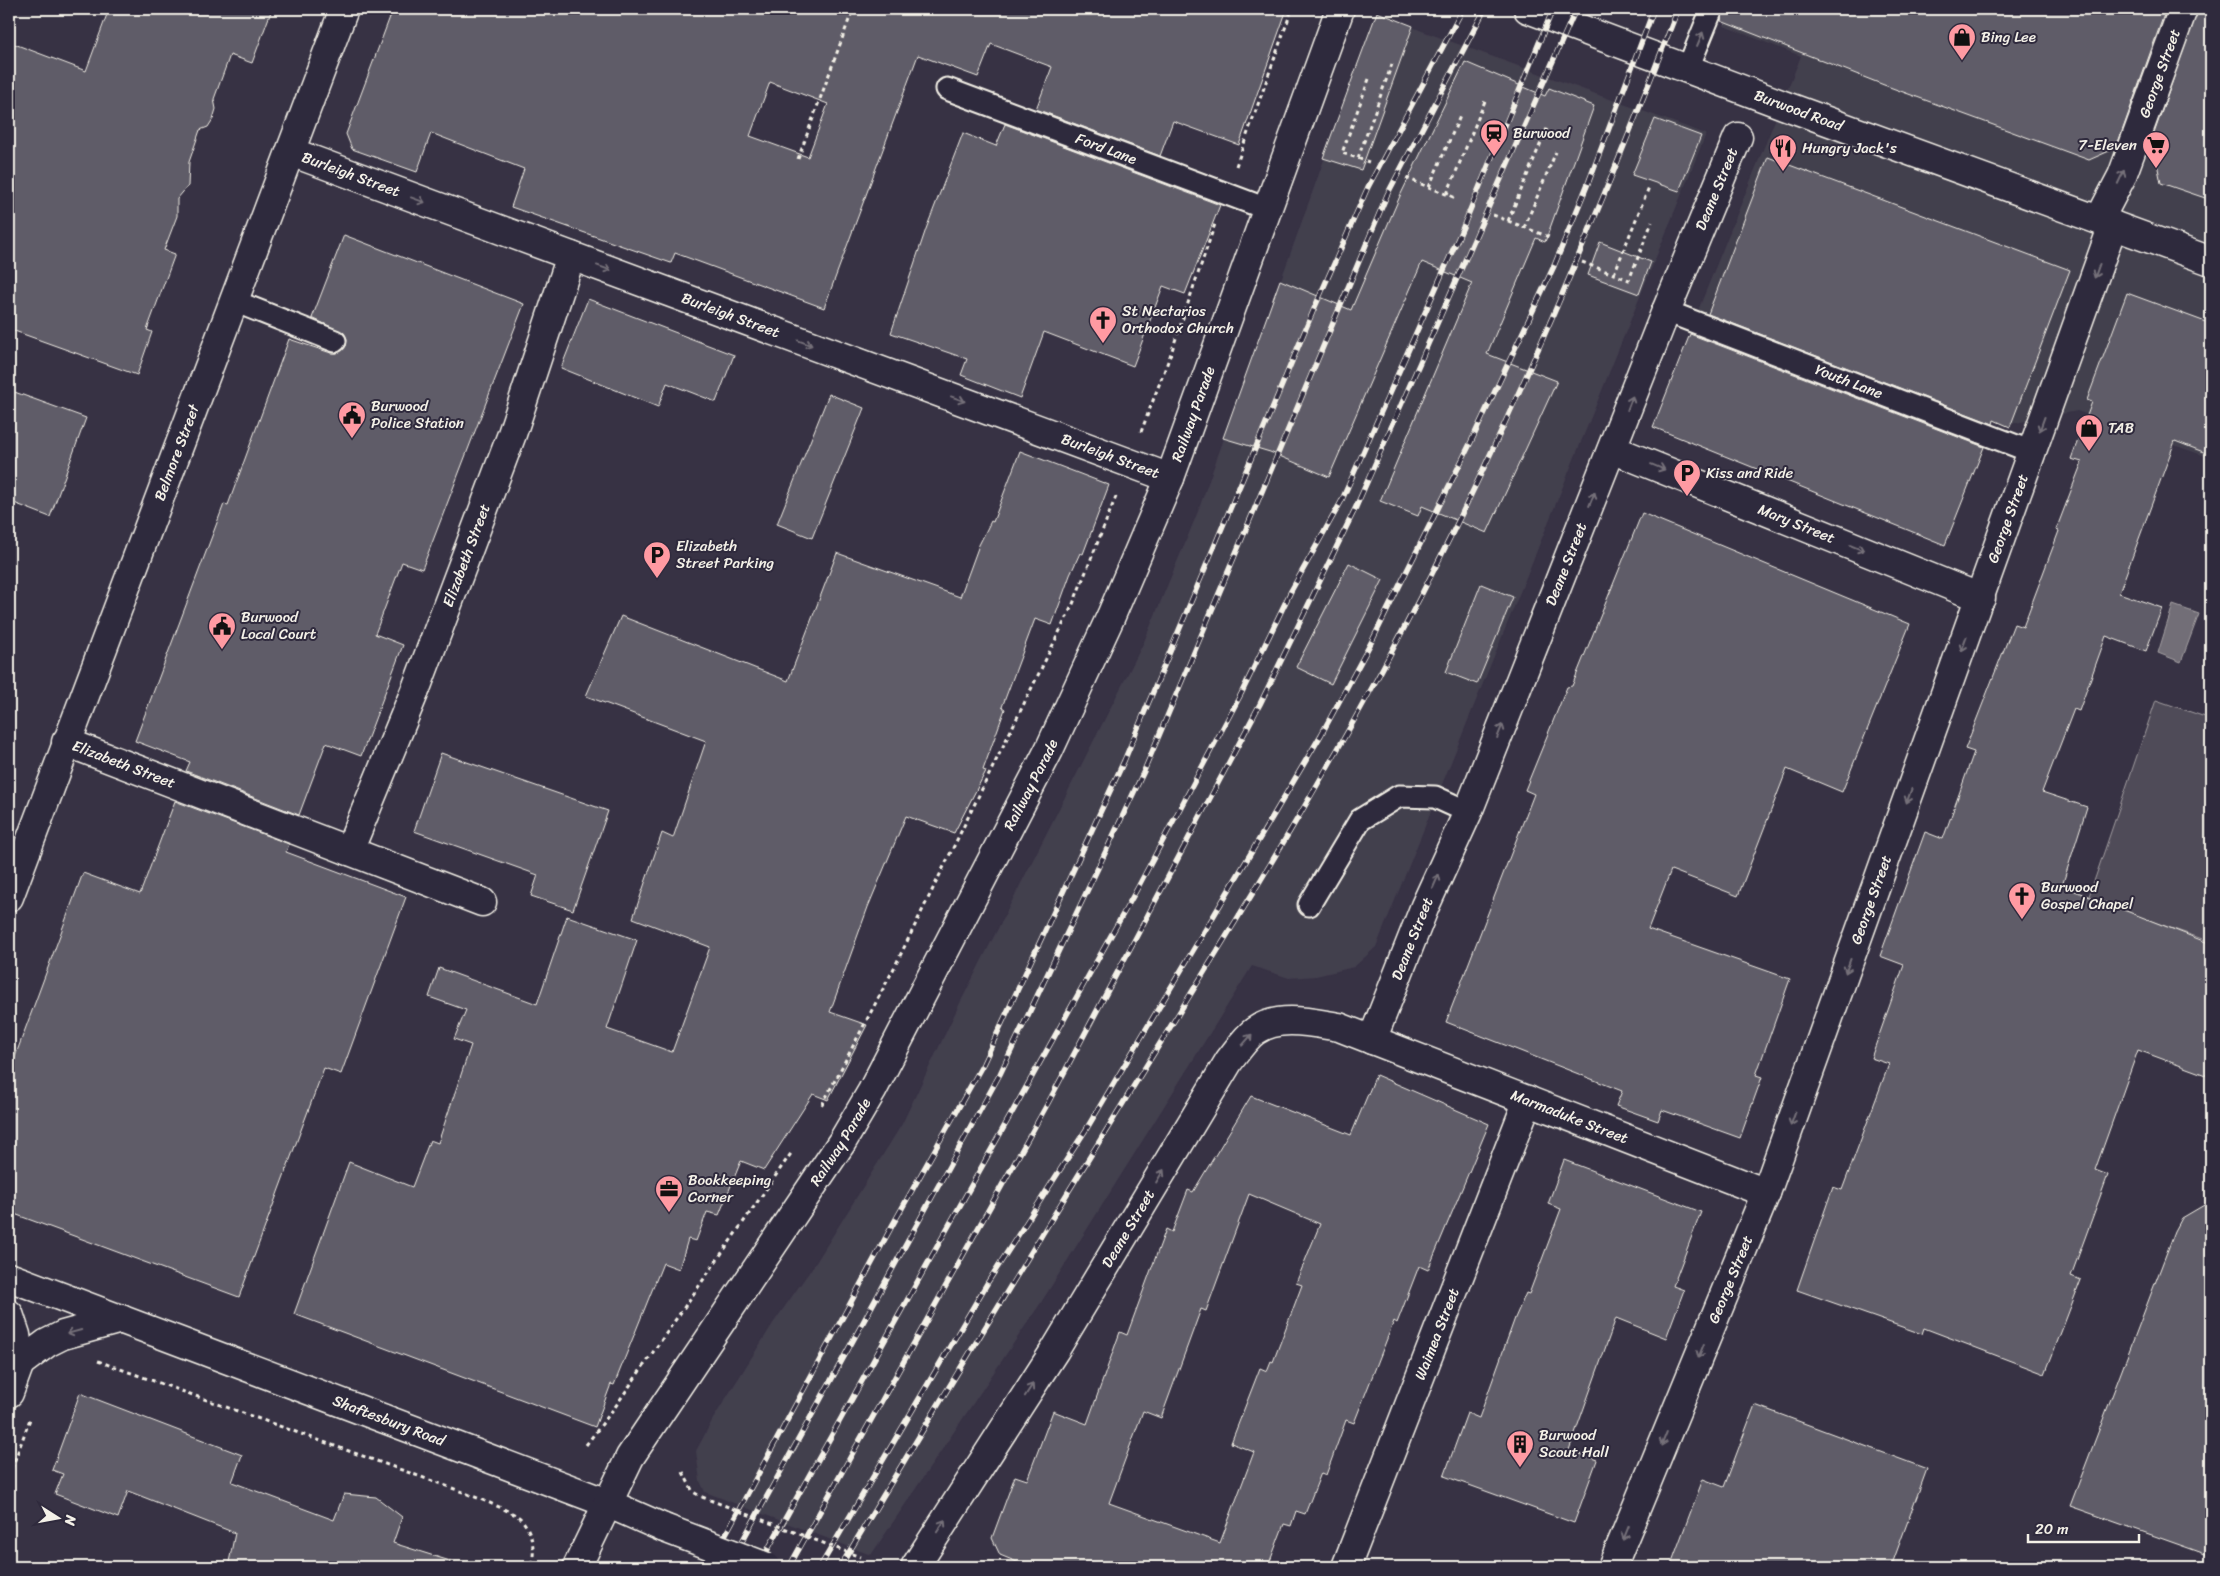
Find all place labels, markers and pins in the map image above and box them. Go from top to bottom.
shop icon: Bing Lee [1947,22,1977,61]
place label: Bing Lee [1981,24,2036,50]
station icon: Burwood [1479,118,1509,157]
place label: Burwood [1513,120,1571,146]
supermarket icon: 7-Eleven [2141,130,2171,169]
place label: 7-Eleven [2078,132,2137,158]
restaurant icon: Hungry Jack's [1768,133,1798,172]
place label: Hungry Jack's [1802,135,1897,161]
place label: St Nectarios Orthodox Church [1122,298,1234,341]
church icon: St Nectarios Orthodox Church [1088,305,1118,344]
place label: Burwood Police Station [371,393,464,436]
public building icon: Burwood Police Station [337,400,367,439]
shop icon: TAB [2074,413,2104,452]
place label: TAB [2108,415,2134,441]
parking icon: Kiss and Ride [1672,458,1702,497]
place label: Kiss and Ride [1706,460,1794,486]
place label: Elizabeth Street Parking [676,533,775,576]
parking icon: Elizabeth Street Parking [642,540,672,579]
place label: Burwood Local Court [241,604,317,647]
public building icon: Burwood Local Court [207,611,237,650]
place label: Burwood Gospel Chapel [2041,874,2134,917]
church icon: Burwood Gospel Chapel [2007,881,2037,920]
place label: Bookkeeping Corner [688,1167,772,1210]
office icon: Bookkeeping Corner [654,1174,684,1213]
place label: Burwood Scout Hall [1539,1422,1609,1465]
building icon: Burwood Scout Hall [1505,1429,1535,1468]

